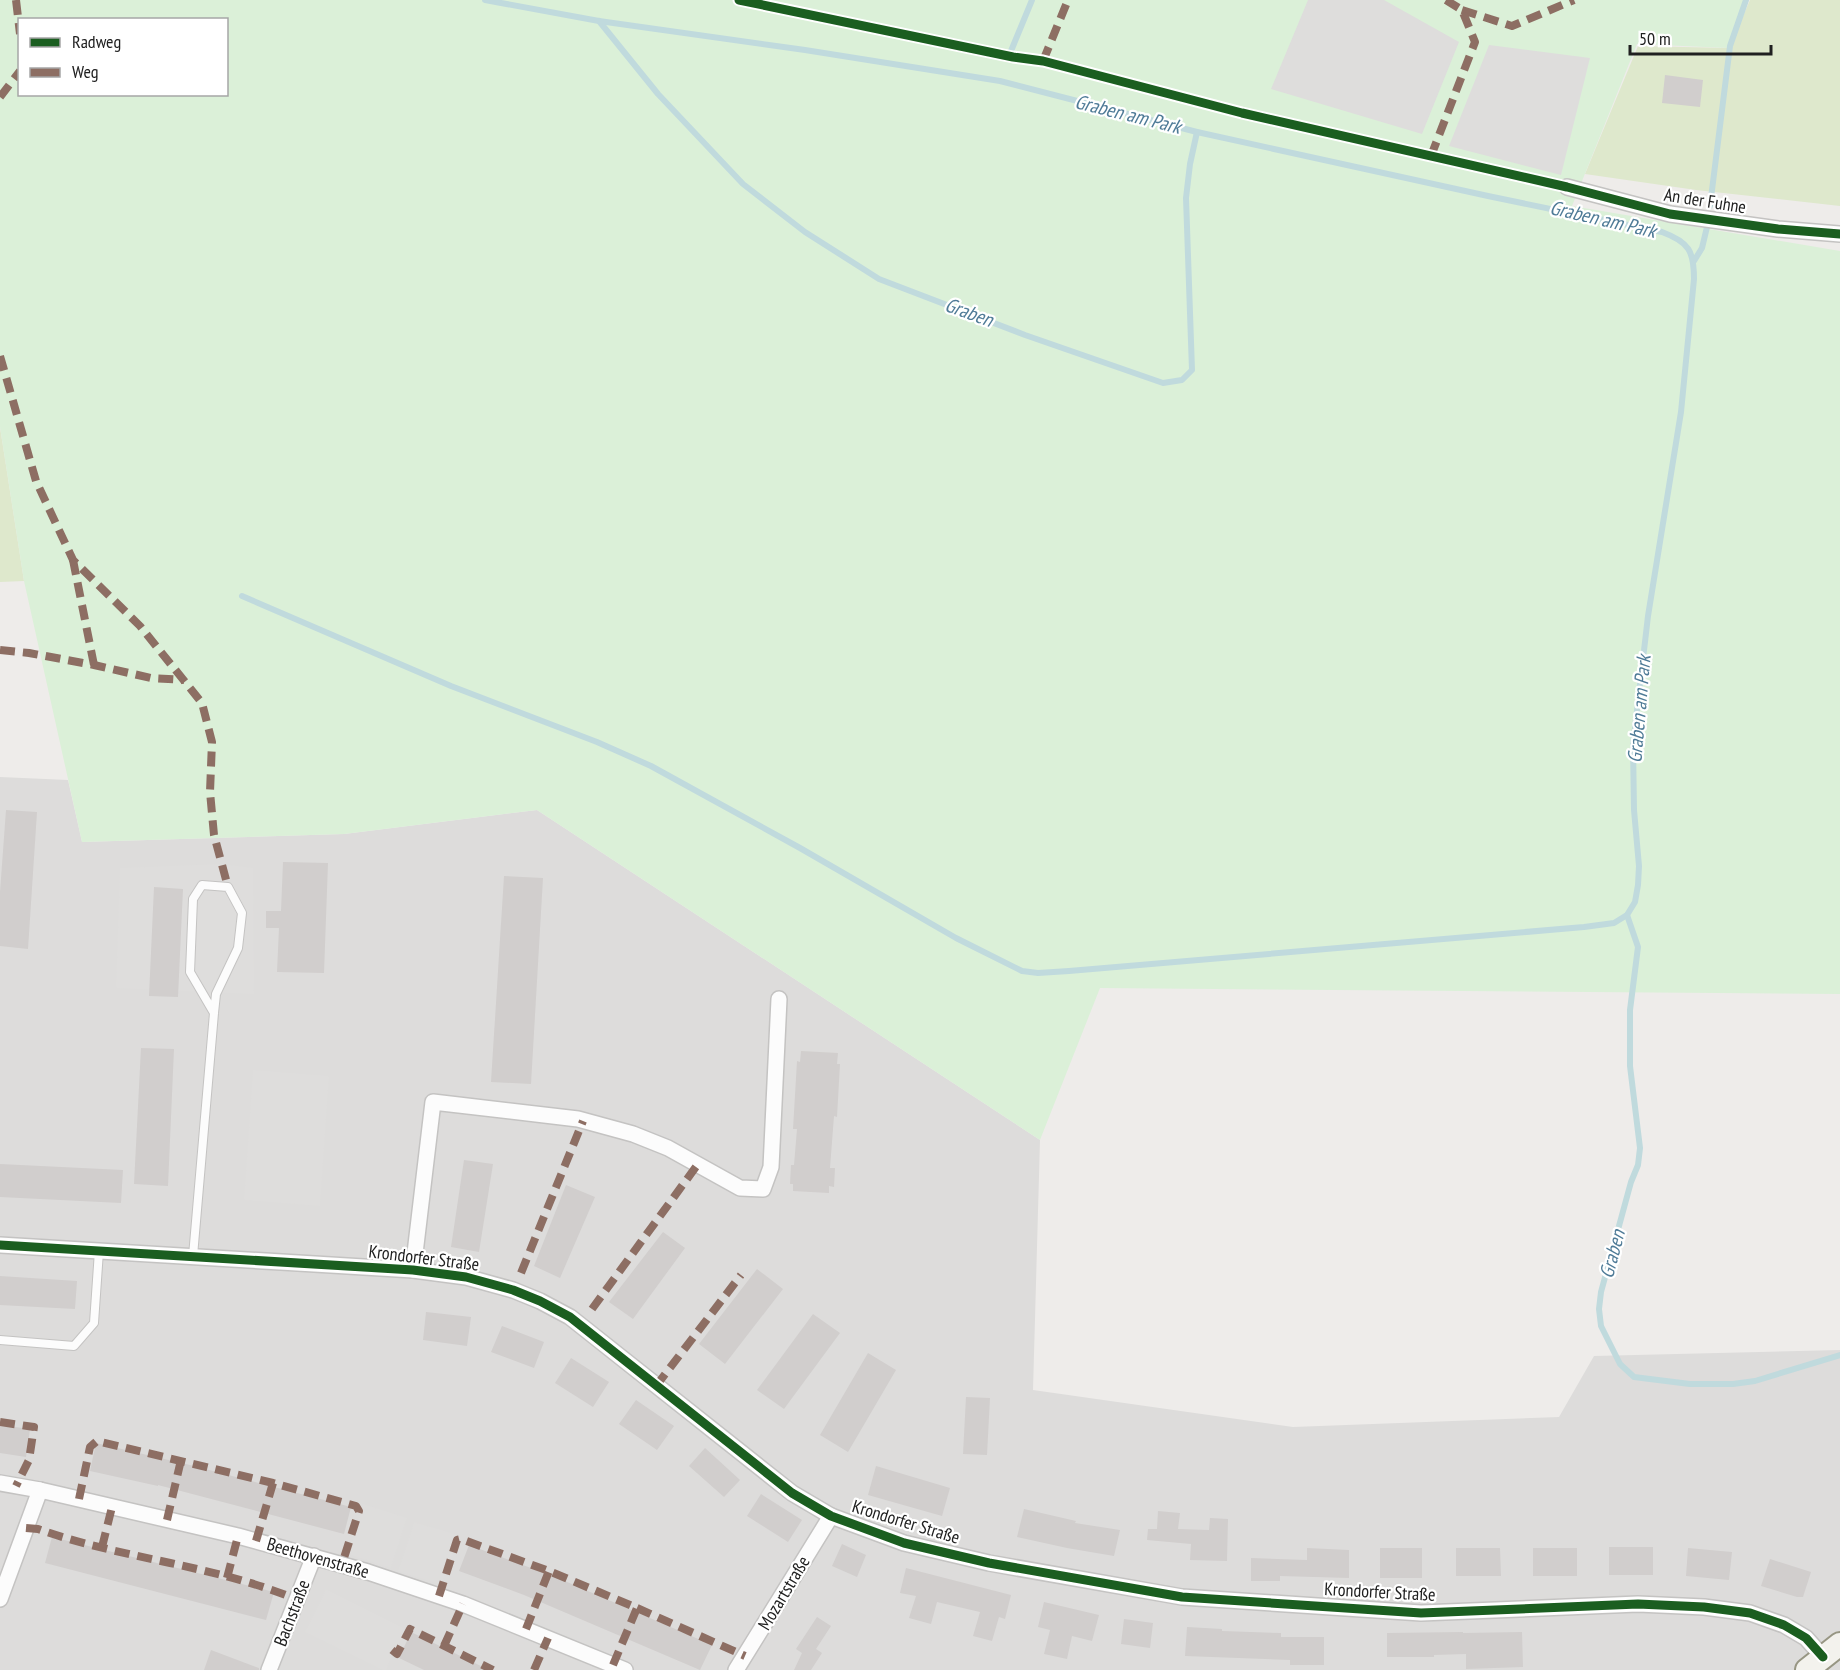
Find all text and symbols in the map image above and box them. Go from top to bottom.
legend [18,18,228,96]
scale bar [1630,18,1771,56]
text: 50 m [1639,27,1671,50]
text: Radweg [72,30,121,53]
text: Weg [72,60,99,83]
water label: Graben am Park [1072,88,1186,140]
street label: An der Fuhne [1662,183,1748,218]
water label: Graben am Park [1547,194,1661,244]
water label: Graben [942,291,998,333]
water label: Graben am Park [1621,652,1657,764]
water label: Graben [1593,1226,1631,1281]
street label: Krondorfer Straße [367,1239,481,1276]
street label: Krondorfer Straße [850,1494,963,1549]
street label: Beethovenstraße [264,1532,372,1583]
street label: Mozartstraße [752,1552,815,1634]
street label: Bachstraße [268,1576,315,1649]
street label: Krondorfer Straße [1324,1577,1436,1606]

